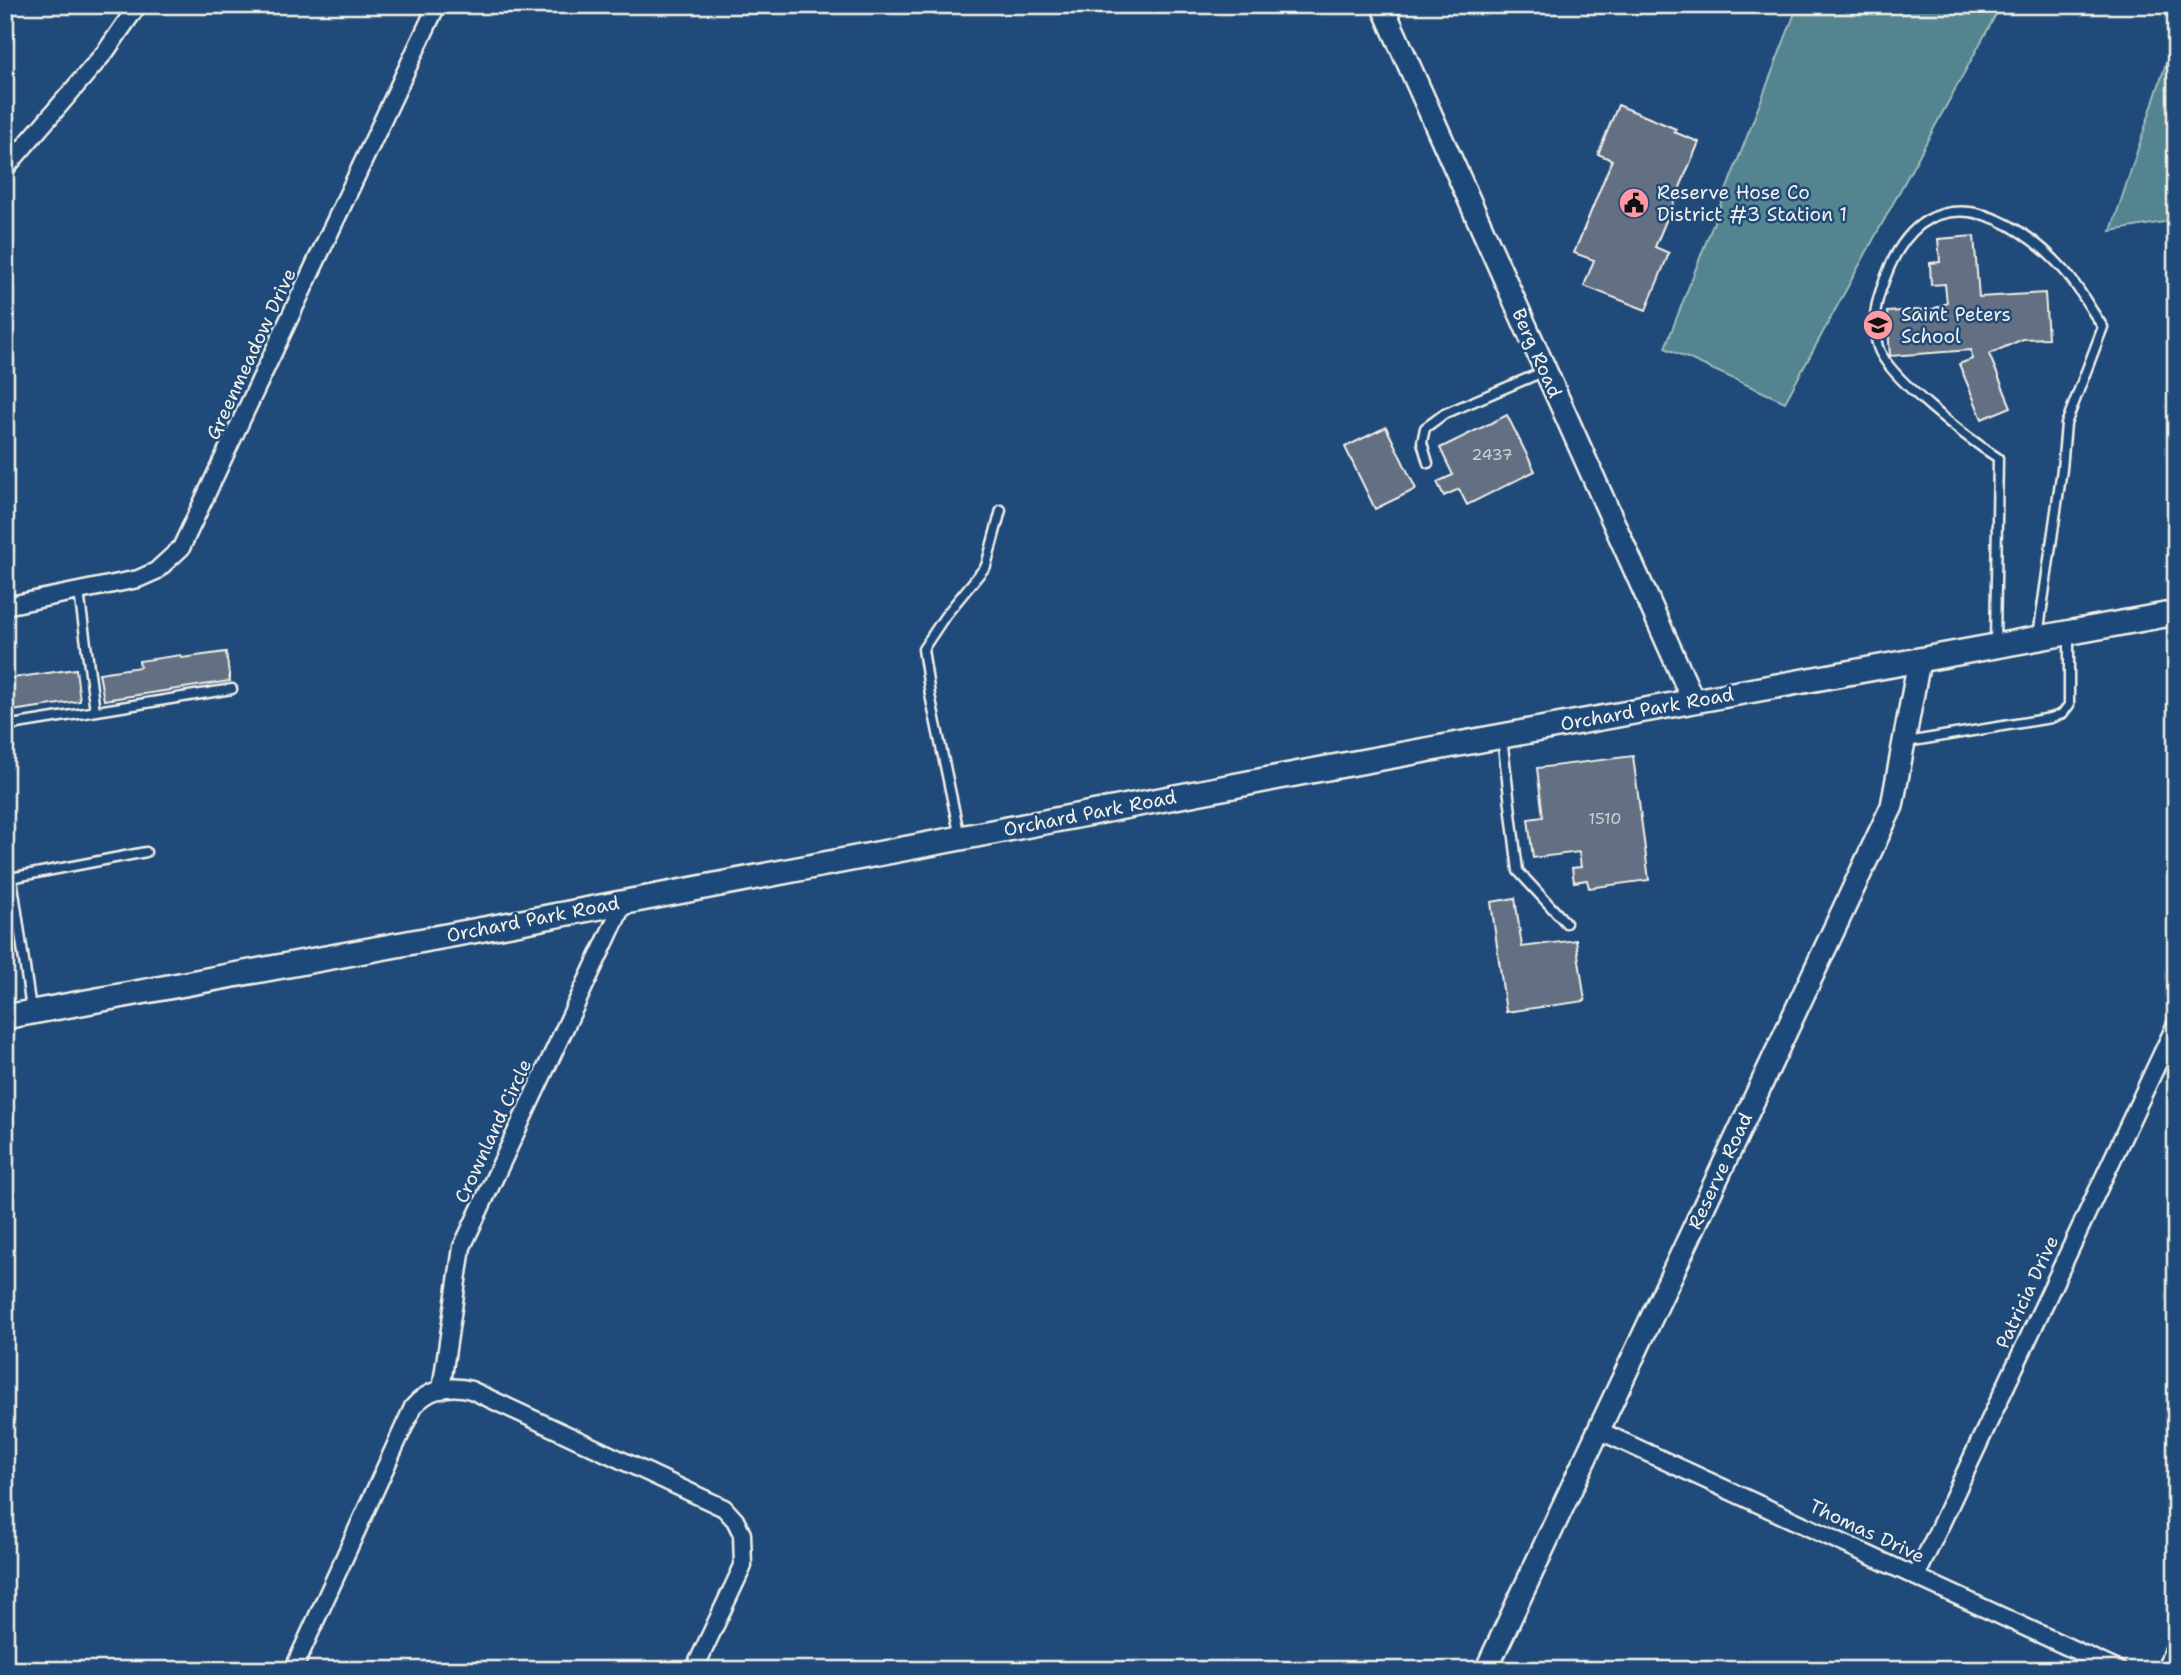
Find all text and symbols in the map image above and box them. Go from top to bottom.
place label: Reserve Hose Co District #3 Station 1 [1657,180,1847,227]
public building icon: Reserve Hose Co District #3 Station 1 [1617,186,1651,220]
street label: Greenmeadow Drive [200,264,302,444]
place label: Saint Peters School [1901,302,2011,349]
street label: Berg Road [1506,304,1568,402]
school or university icon: Saint Peters School [1861,308,1895,342]
house number: 2437 [1471,444,1513,465]
street label: Orchard Park Road [1558,681,1736,737]
street label: Orchard Park Road [1001,784,1179,842]
house number: 1510 [1588,808,1622,829]
street label: Orchard Park Road [444,890,622,948]
street label: Crownland Circle [449,1055,537,1207]
street label: Reserve Road [1682,1108,1758,1234]
street label: Patricia Drive [1990,1231,2064,1353]
street label: Thomas Drive [1805,1493,1929,1569]

